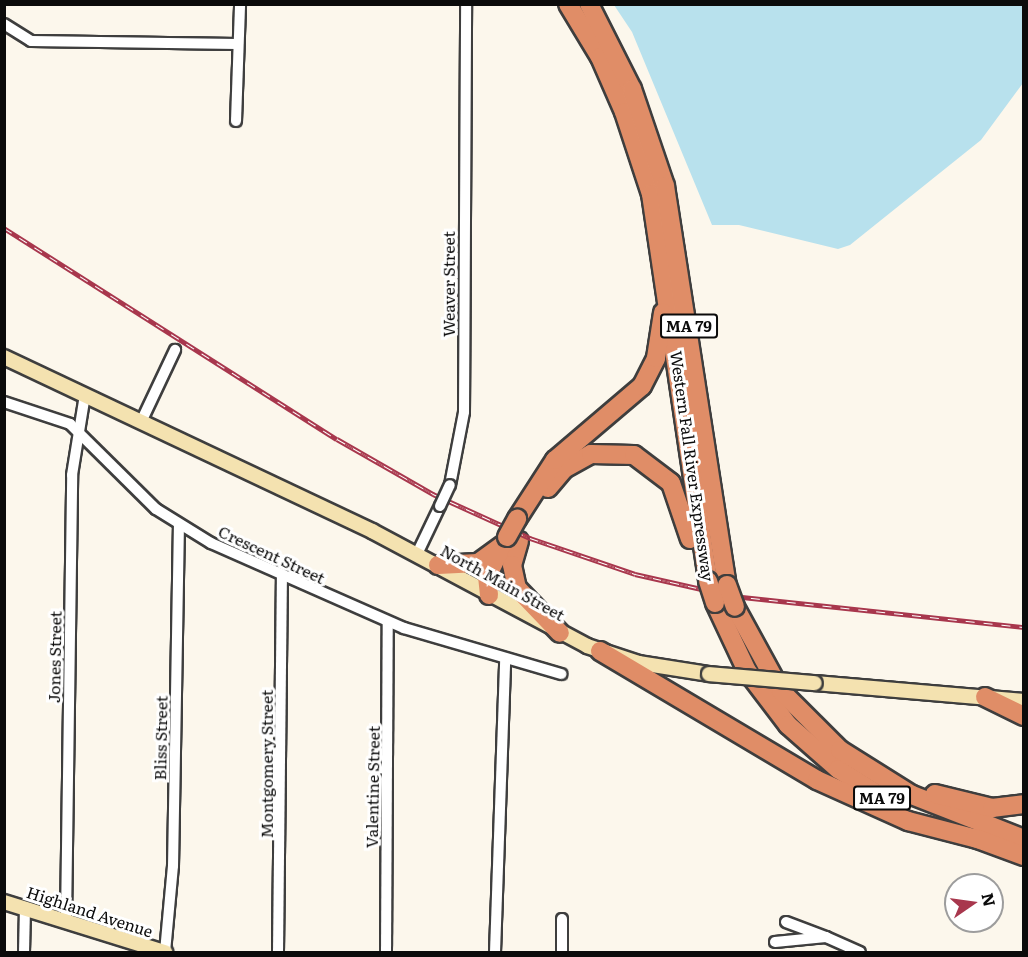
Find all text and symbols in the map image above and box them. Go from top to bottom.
street label: Weaver Street [438,231,458,337]
road number: MA 79 [659,314,719,338]
street label: Western Fall River Expressway [667,349,719,583]
street label: Crescent Street [216,521,328,587]
street label: North Main Street [438,540,568,624]
street label: Jones Street [44,611,64,703]
street label: Montgomery Street [256,690,276,838]
street label: Bliss Street [150,695,170,781]
street label: Valentine Street [361,726,383,848]
road number: MA 79 [852,786,912,810]
north arrow [944,873,1004,933]
street label: Highland Avenue [24,882,156,940]
text: N [976,890,1003,909]

